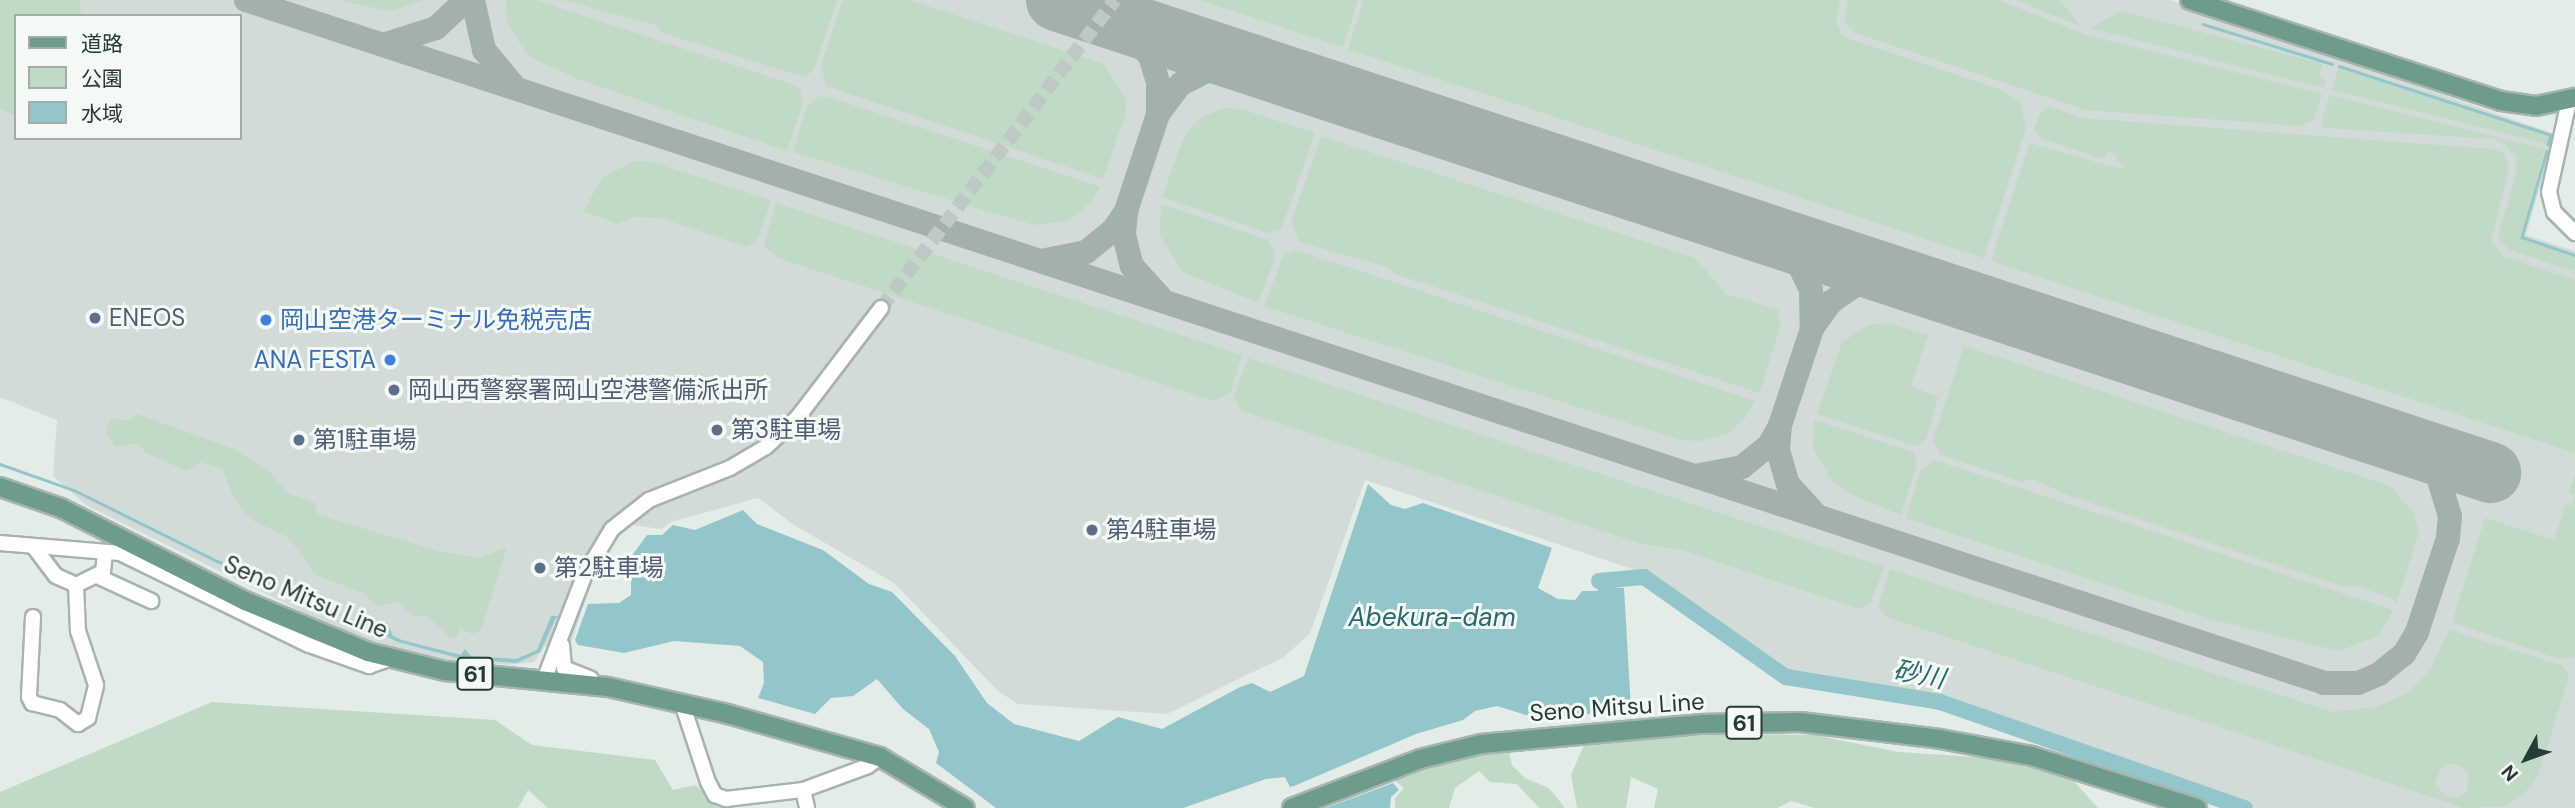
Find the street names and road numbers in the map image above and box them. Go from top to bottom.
street label: Seno Mitsu Line [220,549,392,645]
road number: 61 [456,654,494,694]
street label: Seno Mitsu Line [1529,687,1705,727]
road number: 61 [1725,704,1763,743]

